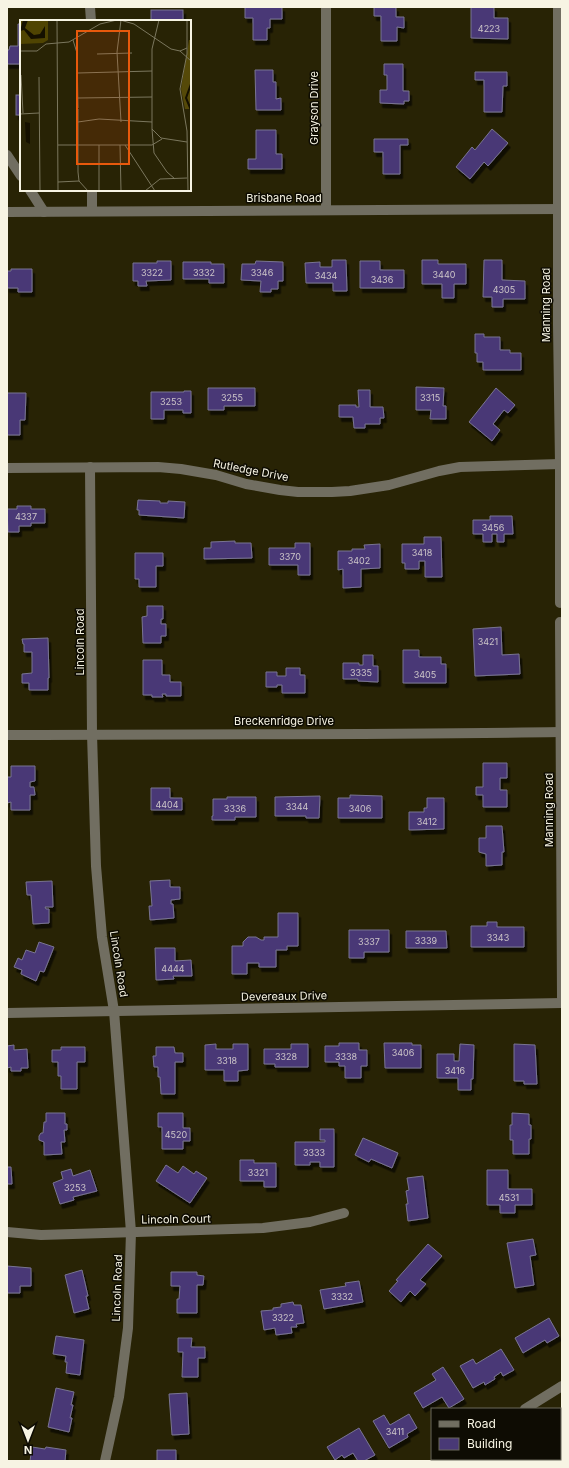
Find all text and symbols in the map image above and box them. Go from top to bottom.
inset map [20,20,191,191]
house number: 4223 [478,23,501,34]
street label: Grayson Drive [307,71,321,145]
street label: Brisbane Road [246,191,322,205]
house number: 3322 [141,267,163,278]
house number: 3332 [193,267,215,278]
house number: 3346 [251,267,274,278]
street label: Manning Road [539,268,553,342]
house number: 3440 [433,269,456,280]
house number: 3434 [315,270,338,281]
house number: 3436 [371,274,394,285]
house number: 4305 [493,284,515,295]
house number: 3255 [221,392,243,403]
house number: 3315 [420,392,440,403]
house number: 3253 [160,396,182,407]
street label: Rutledge Drive [212,456,290,484]
house number: 4337 [15,511,37,522]
house number: 3456 [482,522,505,533]
house number: 3418 [412,547,433,558]
house number: 3370 [279,551,301,562]
house number: 3402 [348,555,370,566]
street label: Lincoln Road [73,608,87,676]
house number: 3421 [478,636,498,647]
house number: 3335 [350,667,372,678]
house number: 3405 [414,669,436,680]
street label: Breckenridge Drive [234,714,334,728]
street label: Manning Road [542,773,556,847]
house number: 4404 [155,799,179,810]
house number: 3344 [286,801,309,812]
house number: 3336 [224,803,247,814]
house number: 3406 [349,803,372,814]
house number: 3412 [417,816,437,827]
street label: Lincoln Road [107,930,131,998]
house number: 3343 [487,932,510,943]
house number: 3339 [415,935,438,946]
house number: 3337 [358,936,380,947]
house number: 4444 [161,963,185,974]
street label: Devereaux Drive [241,988,327,1004]
house number: 3406 [392,1047,415,1058]
house number: 3328 [275,1051,298,1062]
house number: 3338 [335,1051,358,1062]
house number: 3318 [217,1055,238,1066]
house number: 3416 [445,1065,466,1076]
house number: 4520 [165,1129,188,1140]
house number: 3333 [303,1147,326,1158]
house number: 3321 [248,1167,268,1178]
house number: 3253 [64,1182,86,1193]
house number: 4531 [499,1192,519,1203]
street label: Lincoln Court [141,1211,211,1227]
street label: Lincoln Road [109,1254,125,1322]
house number: 3332 [331,1291,353,1302]
house number: 3322 [272,1312,294,1323]
legend [431,1408,561,1460]
text: Road [467,1416,496,1431]
north arrow [8,1420,48,1460]
house number: 3411 [386,1426,404,1437]
text: Building [467,1436,512,1451]
text: N [24,1443,32,1457]

